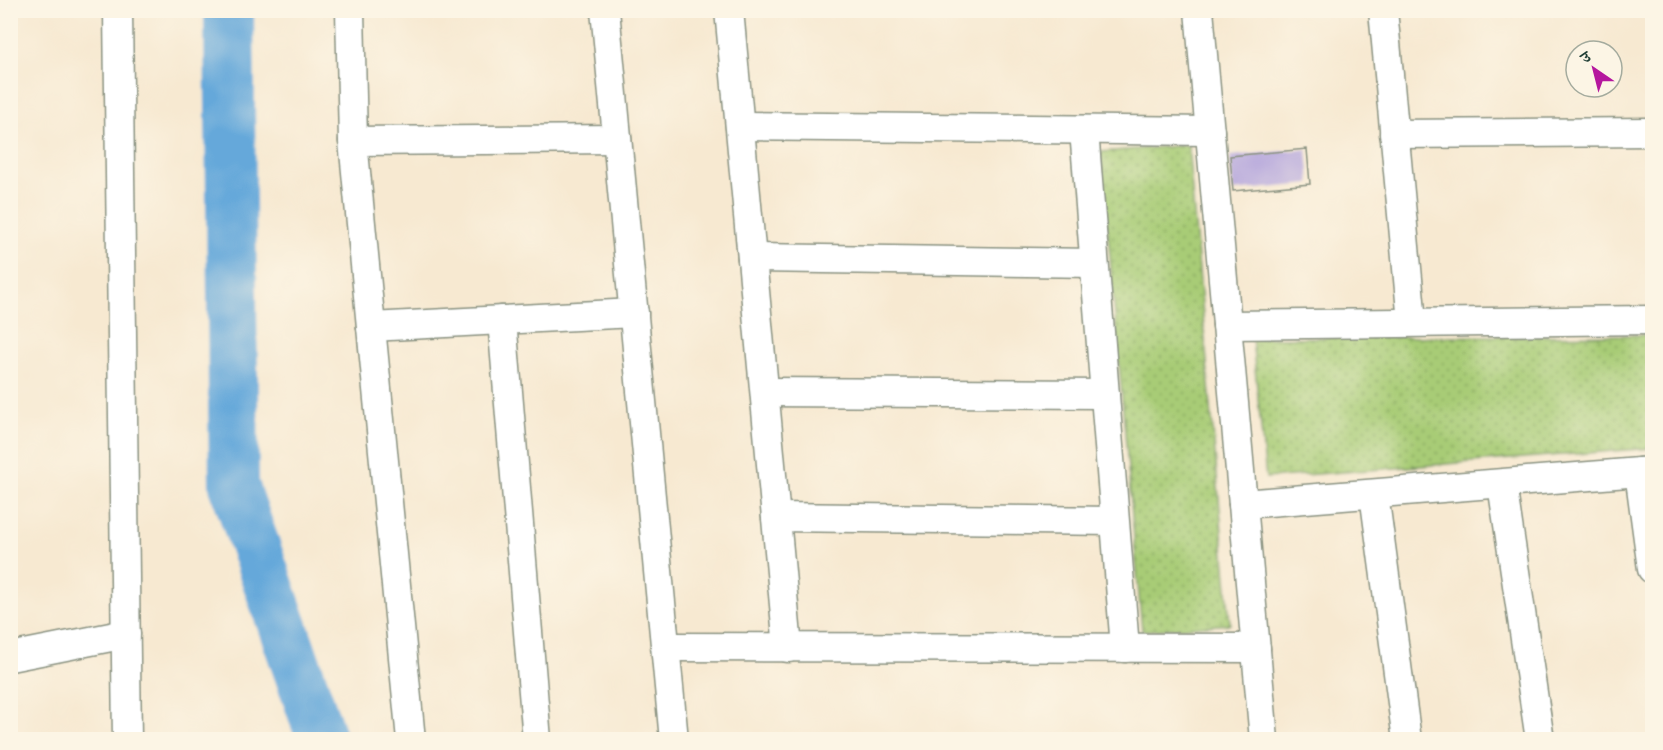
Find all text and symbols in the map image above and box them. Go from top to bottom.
north arrow [1564,39,1624,99]
text: उ [1576,46,1597,69]

